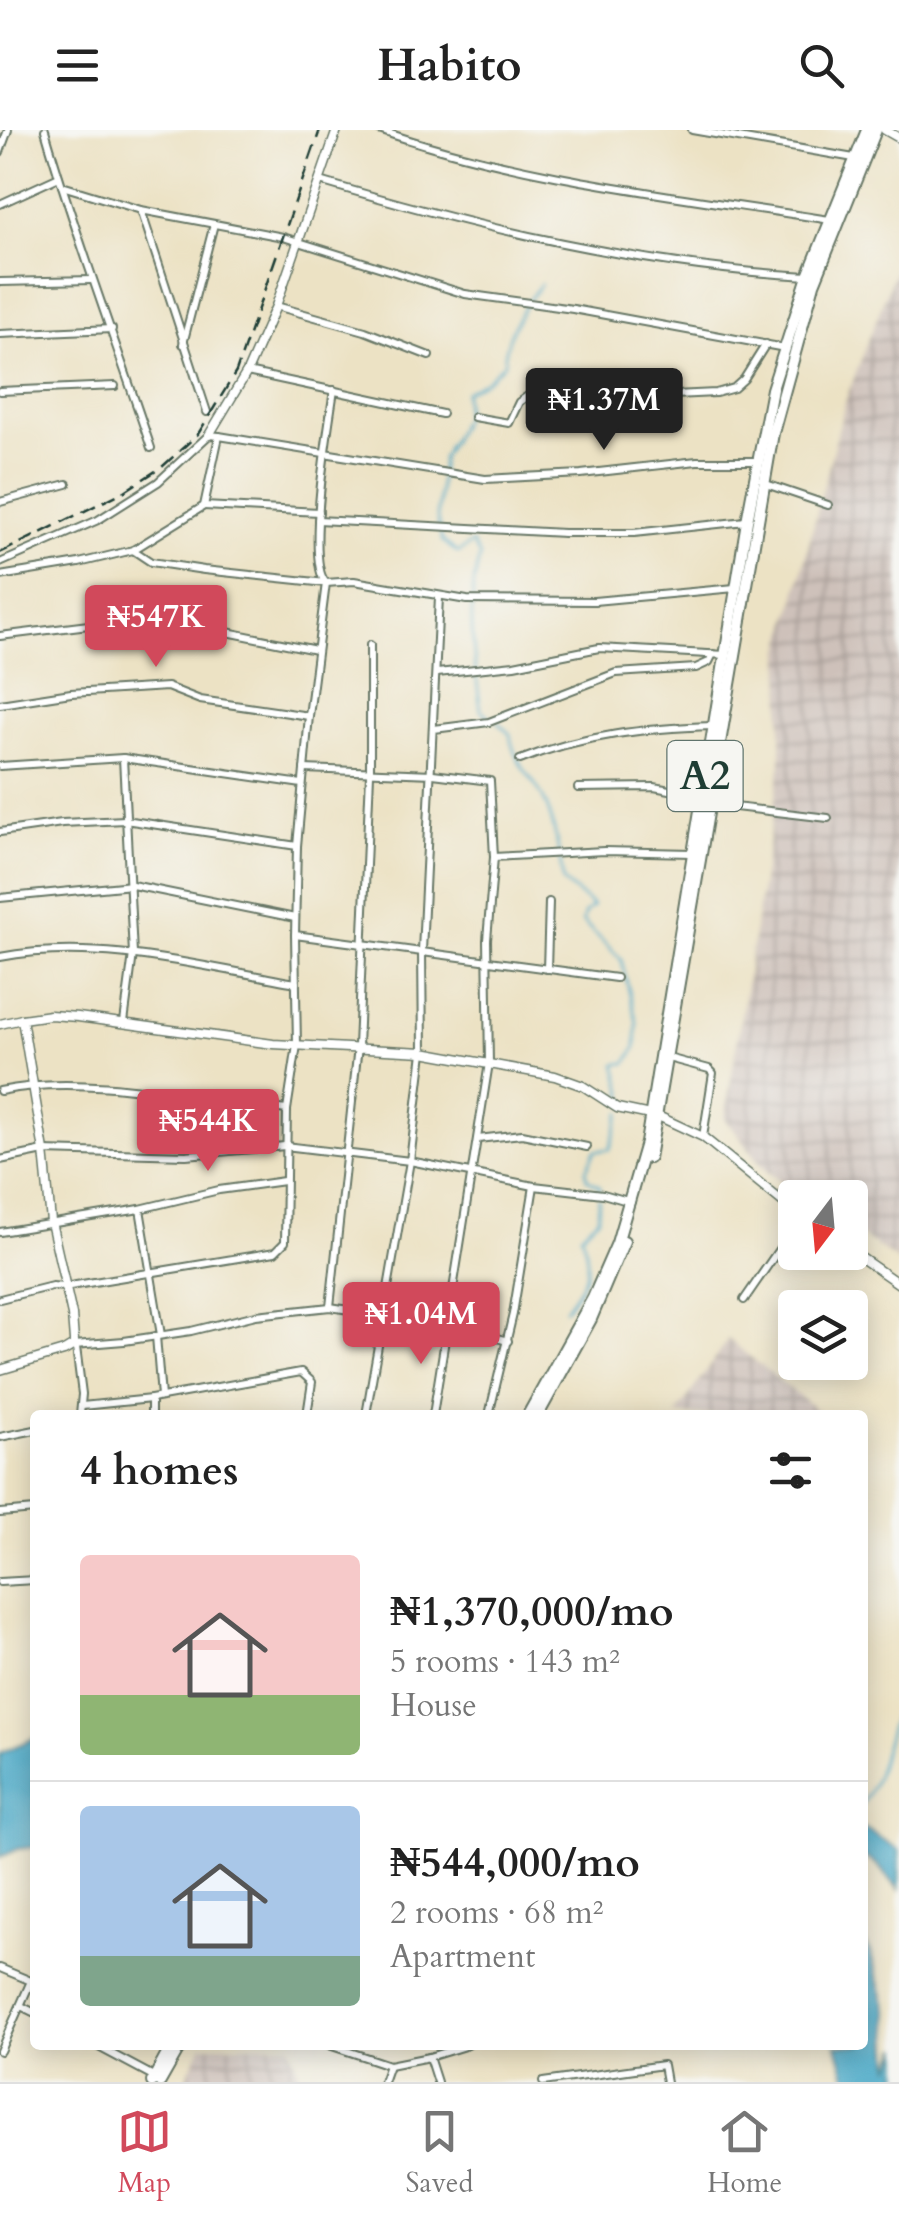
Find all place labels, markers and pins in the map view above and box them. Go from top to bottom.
pin: ₦1.37M [523,368,685,453]
pin: ₦547K [86,585,226,670]
pin: ₦544K [138,1089,278,1174]
pin: ₦1.04M [340,1282,502,1367]

